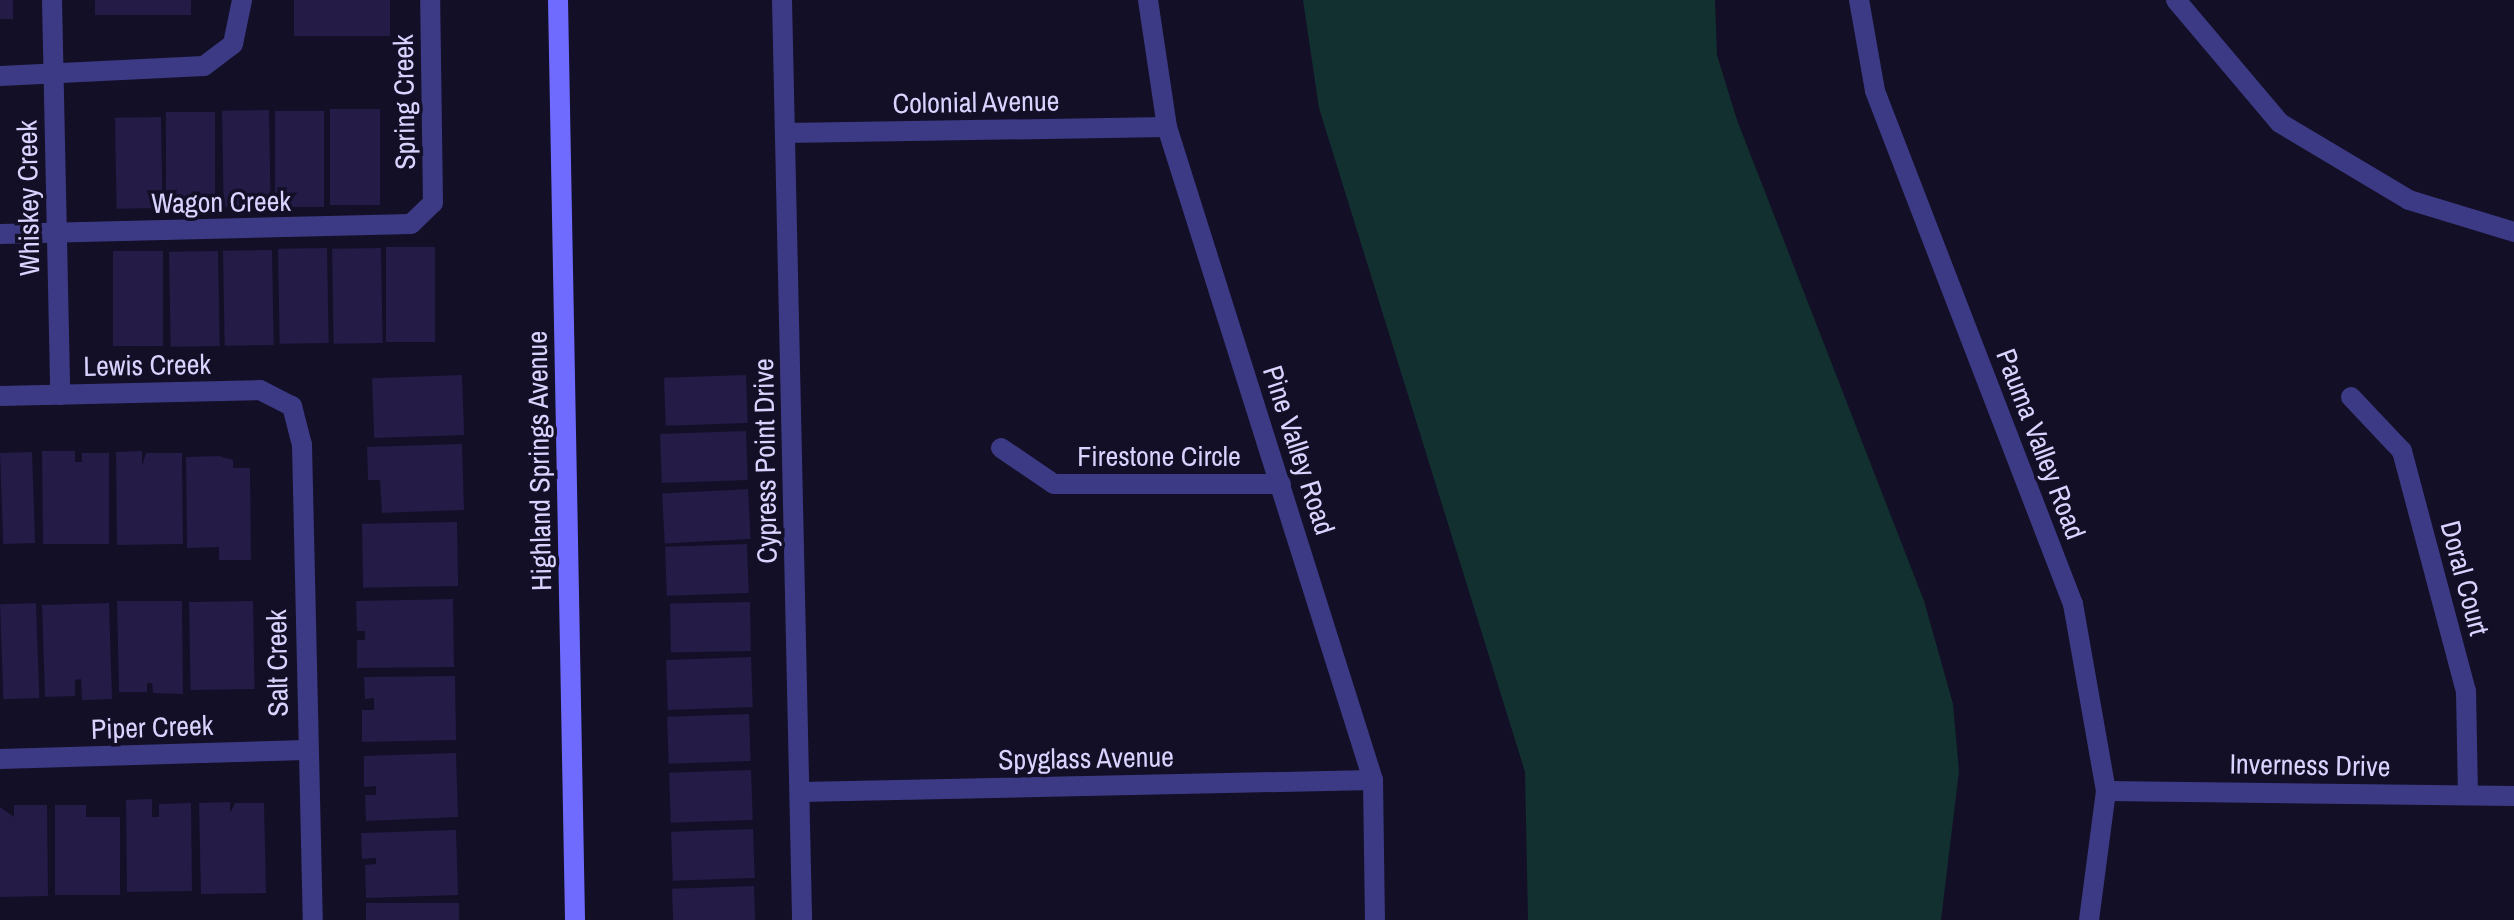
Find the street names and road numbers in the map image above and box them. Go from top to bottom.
street label: Spring Creek [386,34,422,170]
street label: Colonial Avenue [892,84,1060,120]
street label: Whiskey Creek [10,120,46,276]
street label: Wagon Creek [151,184,291,220]
street label: Highland Springs Avenue [520,330,558,592]
street label: Pauma Valley Road [1989,344,2093,544]
street label: Lewis Creek [83,347,211,383]
street label: Cypress Point Drive [746,358,784,564]
street label: Pine Valley Road [1256,361,1342,539]
street label: Firestone Circle [1077,439,1241,473]
street label: Doral Court [2434,517,2496,639]
street label: Salt Creek [259,609,295,717]
street label: Piper Creek [90,708,214,746]
street label: Spyglass Avenue [997,740,1175,776]
street label: Inverness Drive [2229,747,2391,783]

